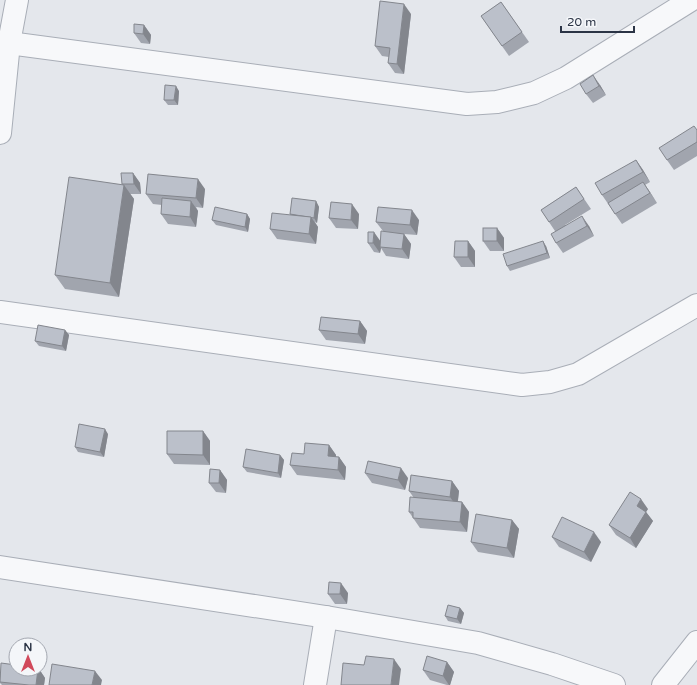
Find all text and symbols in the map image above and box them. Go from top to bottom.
scale bar [561,8,634,34]
text: 20 m [567,15,596,29]
north arrow [8,637,48,677]
text: N [24,641,32,654]

